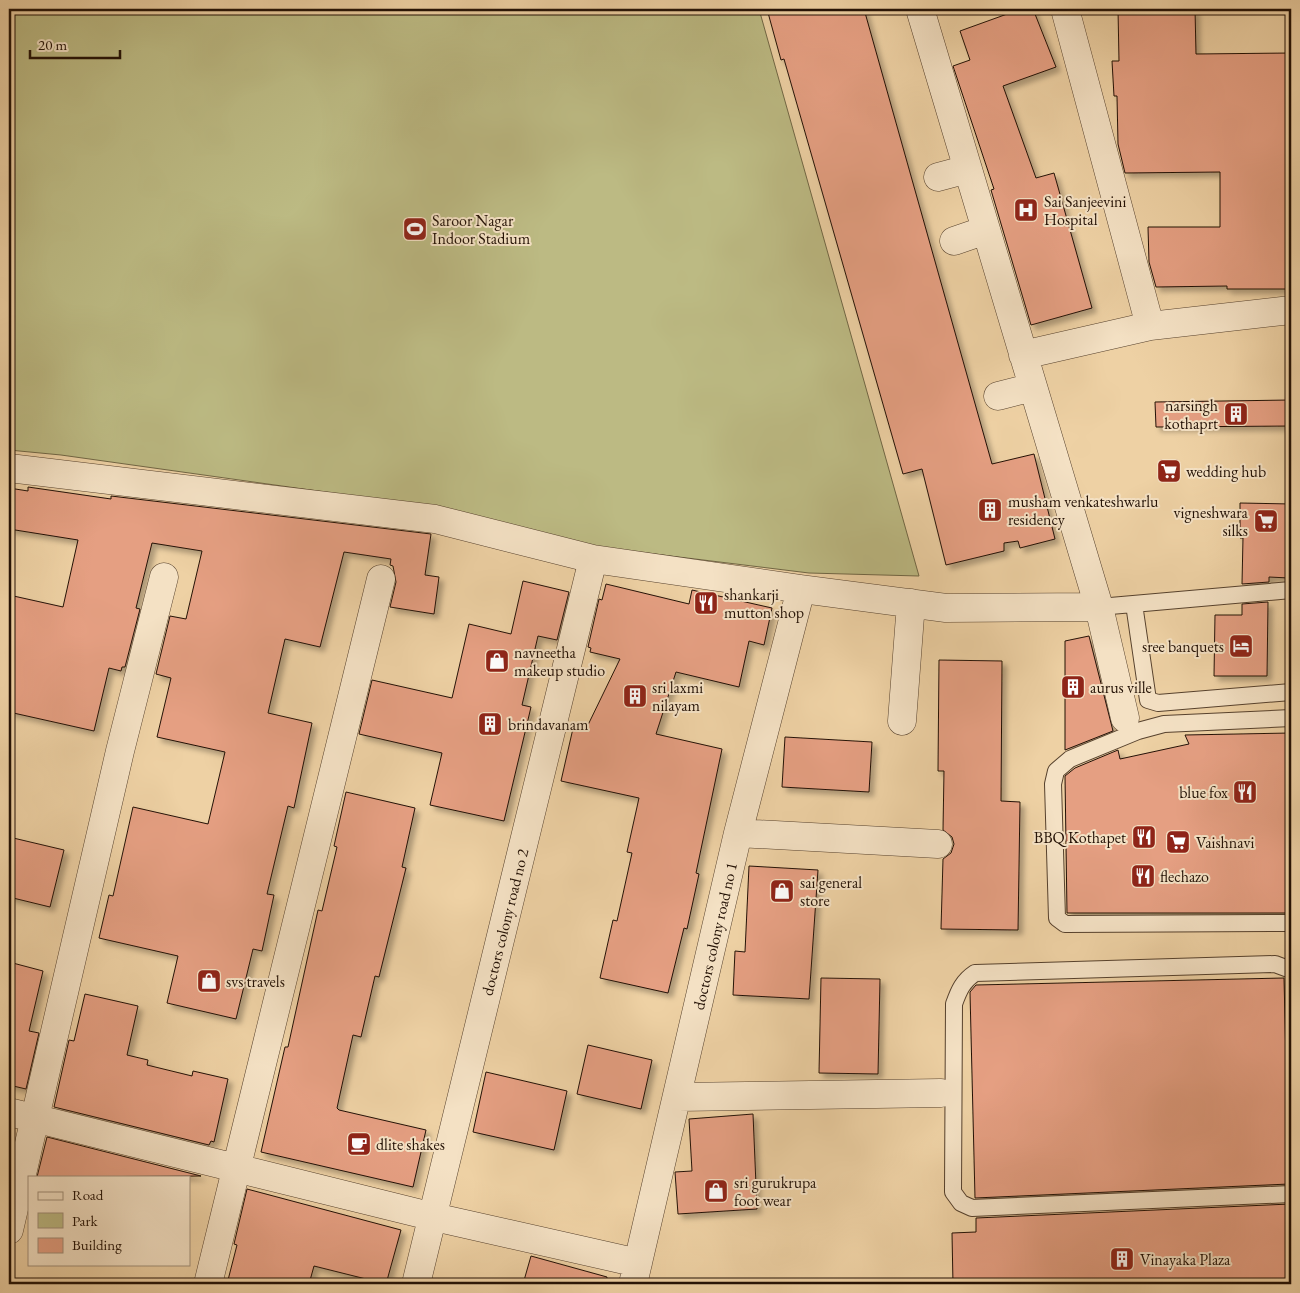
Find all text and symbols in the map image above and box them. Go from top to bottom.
scale bar [30,28,120,60]
text: 20 m [38,35,67,54]
place label: Sai Sanjeevini Hospital [1044,191,1127,230]
hospital icon: Sai Sanjeevini Hospital [1013,197,1039,223]
place label: Saroor Nagar Indoor Stadium [432,210,531,249]
sports icon: Saroor Nagar Indoor Stadium [402,216,428,242]
place label: narsingh kothaprt [1164,395,1218,434]
building icon: narsingh kothaprt [1223,401,1249,427]
supermarket icon: wedding hub [1156,458,1182,484]
place label: wedding hub [1186,461,1266,482]
place label: musham venkateshwarlu residency [1008,491,1159,530]
building icon: musham venkateshwarlu residency [977,497,1003,523]
place label: vigneshwara silks [1174,502,1249,541]
supermarket icon: vigneshwara silks [1253,508,1279,534]
place label: shankarji mutton shop [724,584,804,623]
restaurant icon: shankarji mutton shop [693,590,719,616]
hotel icon: sree banquets [1228,633,1254,659]
place label: sree banquets [1142,636,1224,657]
place label: navneetha makeup studio [514,642,605,681]
shop icon: navneetha makeup studio [484,648,510,674]
building icon: aurus ville [1060,674,1086,700]
place label: sri laxmi nilayam [652,677,703,716]
place label: aurus ville [1090,677,1152,698]
building icon: sri laxmi nilayam [622,683,648,709]
building icon: brindavanam [477,711,503,737]
place label: brindavanam [508,714,589,735]
restaurant icon: blue fox [1232,779,1258,805]
place label: blue fox [1179,782,1228,803]
restaurant icon: BBQ Kothapet [1131,824,1157,850]
place label: BBQ Kothapet [1034,827,1126,848]
supermarket icon: Vaishnavi [1165,829,1191,855]
place label: Vaishnavi [1196,832,1254,853]
street label: doctors colony road no 2 [477,846,533,998]
street label: doctors colony road no 1 [688,860,742,1012]
restaurant icon: flechazo [1130,863,1156,889]
place label: flechazo [1160,866,1209,887]
place label: sai general store [800,872,862,911]
shop icon: sai general store [769,878,795,904]
shop icon: svs travels [196,968,222,994]
place label: svs travels [226,971,285,992]
cafe icon: dlite shakes [346,1131,372,1157]
place label: dlite shakes [376,1134,445,1155]
place label: sri gurukrupa foot wear [734,1172,817,1211]
legend [28,1176,190,1266]
shop icon: sri gurukrupa foot wear [703,1178,729,1204]
text: Road [72,1185,104,1204]
text: Park [72,1211,99,1230]
text: Building [72,1235,122,1254]
building icon: Vinayaka Plaza [1109,1246,1135,1272]
place label: Vinayaka Plaza [1140,1249,1231,1270]

